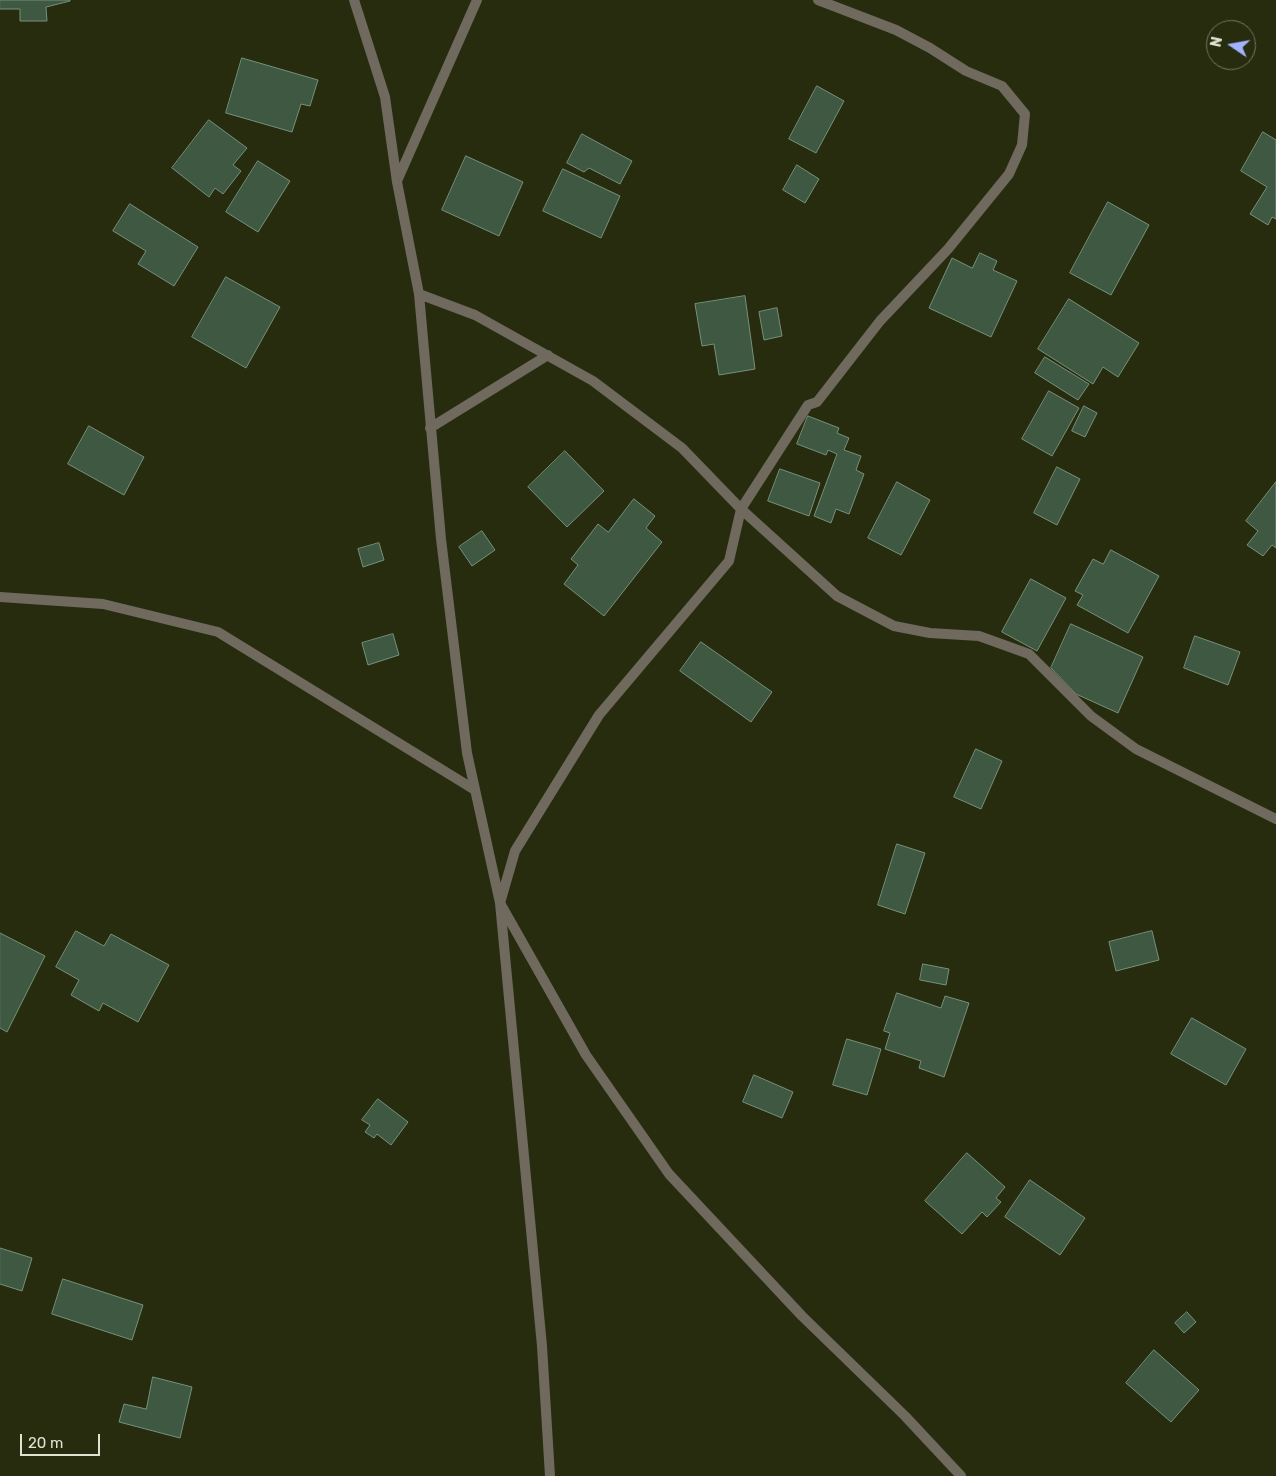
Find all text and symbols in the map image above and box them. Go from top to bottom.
north arrow [1206,20,1256,70]
text: N [1207,35,1226,49]
scale bar [22,1424,102,1456]
text: 20 m [28,1434,63,1452]

